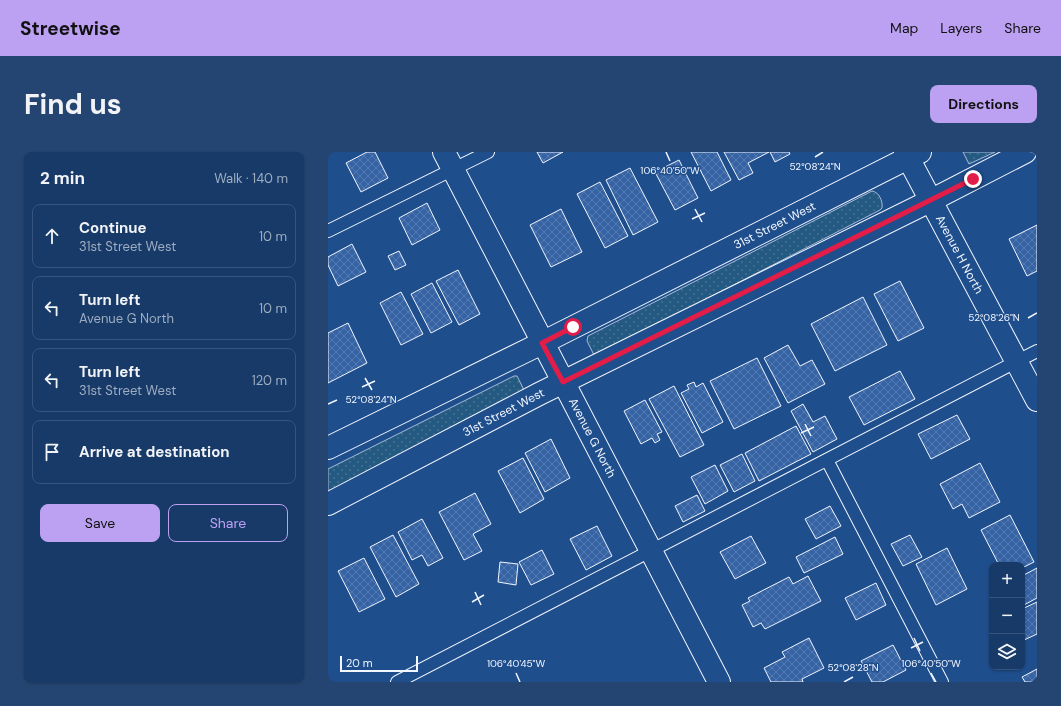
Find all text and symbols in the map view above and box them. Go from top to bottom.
text: Streetwise [20,16,121,41]
text: Map [890,19,918,37]
text: Layers [940,19,982,37]
text: Share [1004,19,1041,37]
button: Directions [930,85,1037,123]
text: Find us [24,86,122,123]
text: 52°08'24"N [789,160,841,173]
text: 106°40'50"W [640,164,700,177]
text: 2 min [40,167,85,189]
text: Walk · 140 m [214,170,288,187]
route end [964,170,982,188]
street label: 31st Street West [731,198,819,253]
street label: Avenue H North [932,212,987,297]
text: Continue [79,218,147,238]
icon: ahead [41,225,63,247]
text: 10 m [259,228,287,245]
text: 31st Street West [79,238,176,255]
text: Turn left [79,290,140,310]
icon: left [41,297,63,319]
text: 10 m [259,300,287,317]
text: Avenue G North [79,310,174,327]
text: 52°08'26"N [968,311,1020,324]
route start [564,318,582,336]
text: Turn left [79,362,140,382]
icon: left [41,369,63,391]
text: 120 m [252,372,287,389]
text: 31st Street West [79,382,176,399]
street label: 31st Street West [460,384,547,440]
text: 52°08'24"N [345,393,397,406]
street label: Avenue G North [565,395,620,481]
icon: arrive [41,441,63,463]
text: Arrive at destination [79,442,230,462]
button: Save [40,504,160,542]
button: Share [168,504,288,542]
map controls [989,562,1025,670]
button: + [989,562,1025,598]
button: − [989,598,1025,634]
button: layers [989,634,1025,670]
scale bar [340,654,418,673]
text: 20 m [346,656,372,670]
text: 106°40'45"W [487,657,545,670]
text: 106°40'50"W [901,657,961,670]
text: 52°08'28"N [827,661,879,674]

